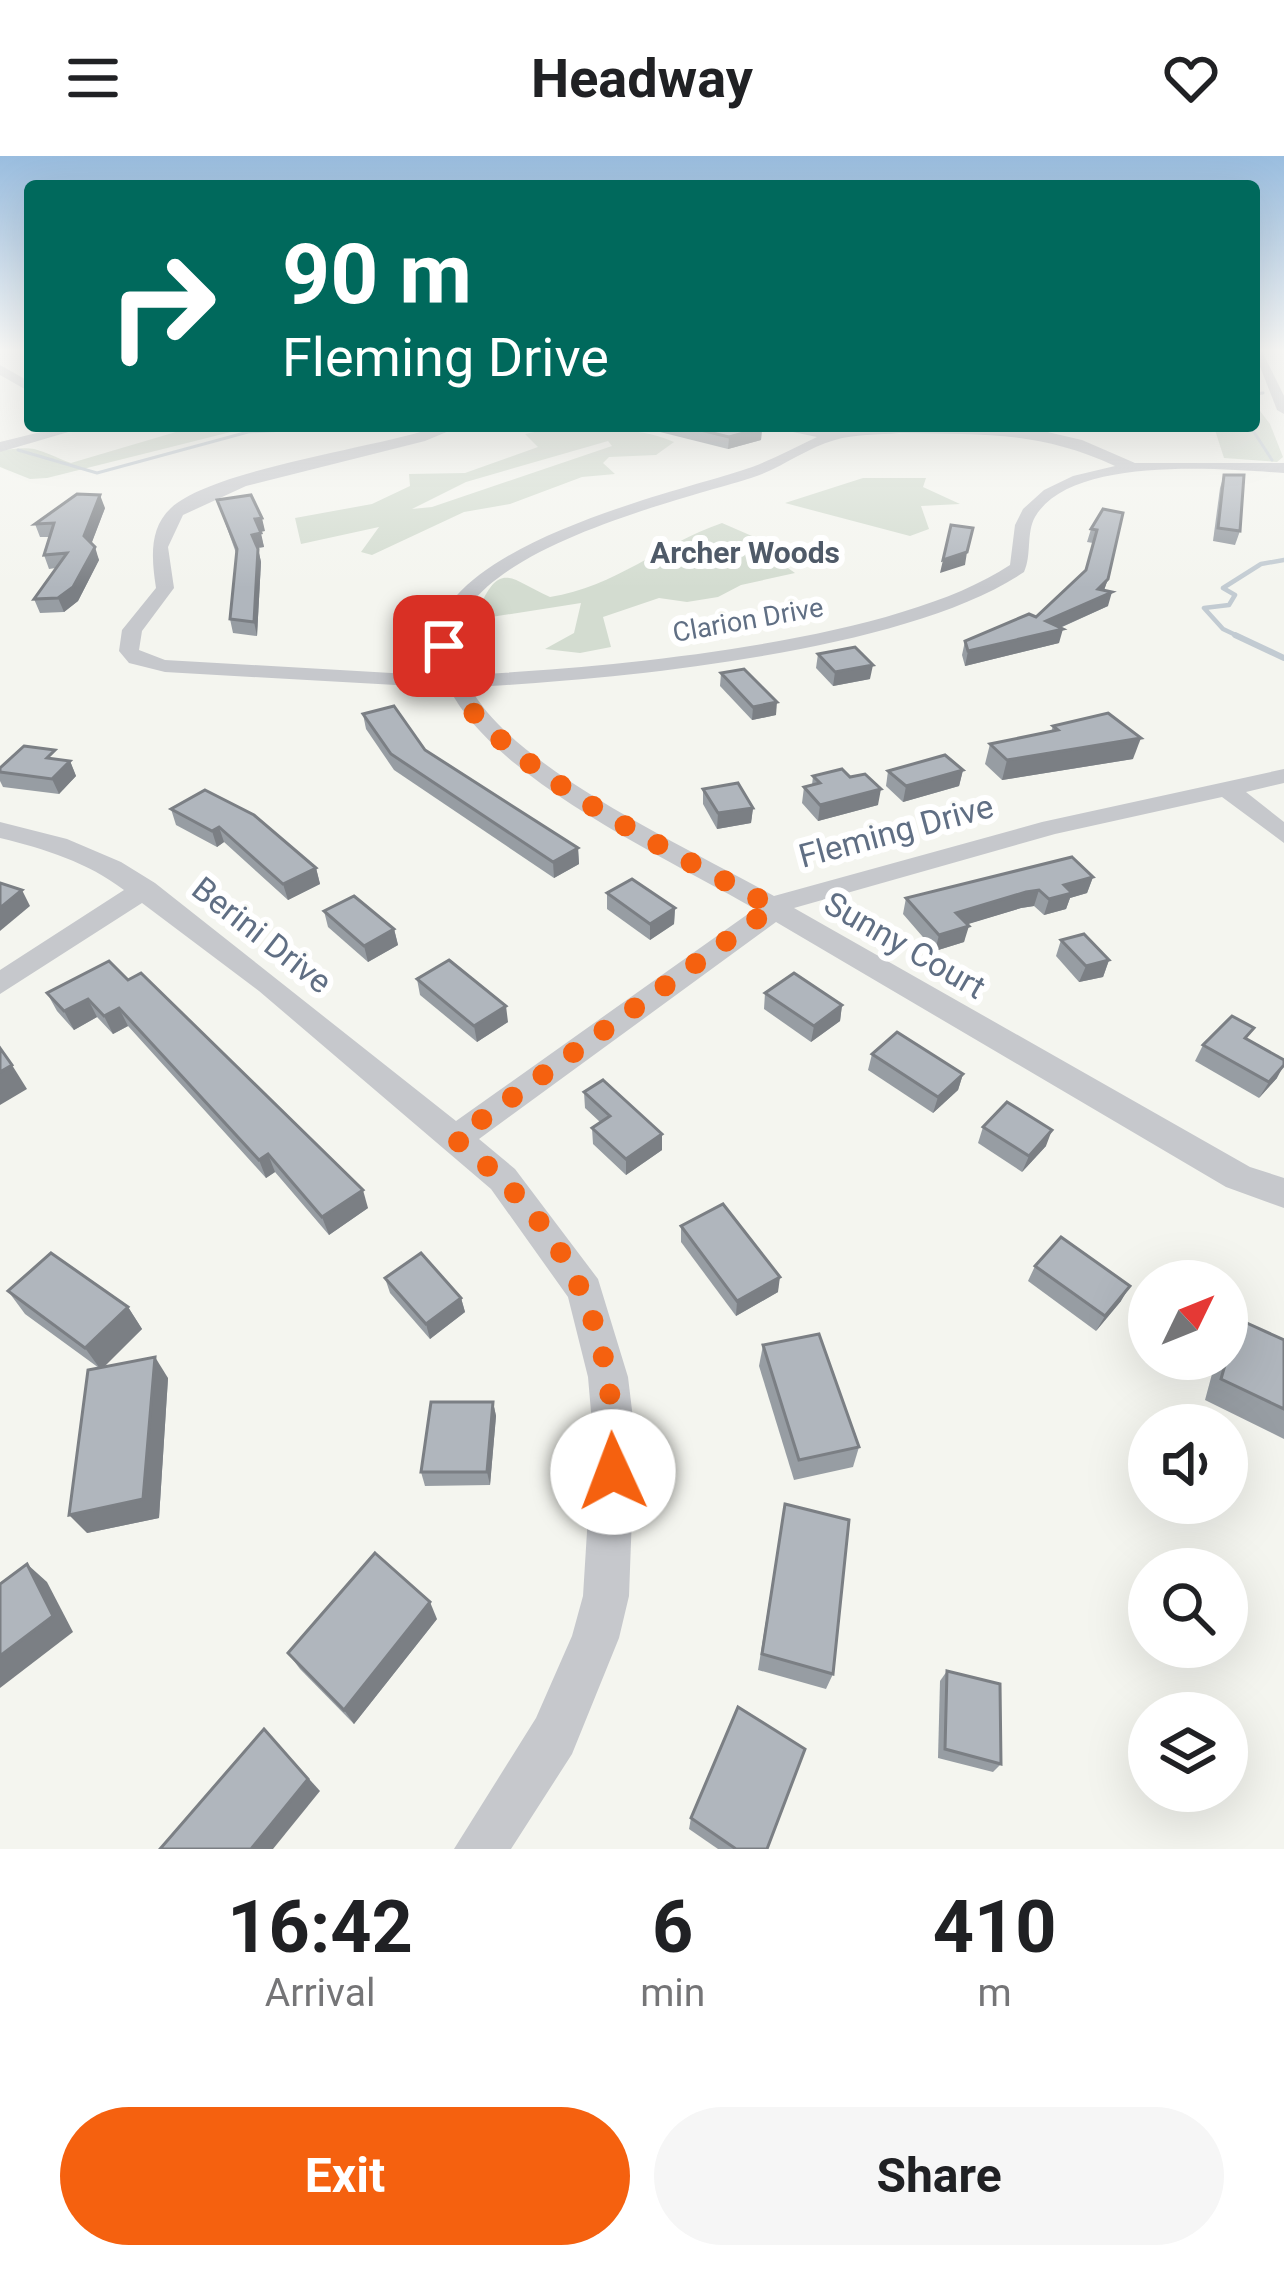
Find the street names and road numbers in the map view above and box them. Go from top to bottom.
street label: Clarion Drive [670,591,826,649]
street label: Fleming Drive [794,786,998,876]
street label: Berini Drive [185,869,339,1001]
street label: Sunny Court [818,883,992,1007]

